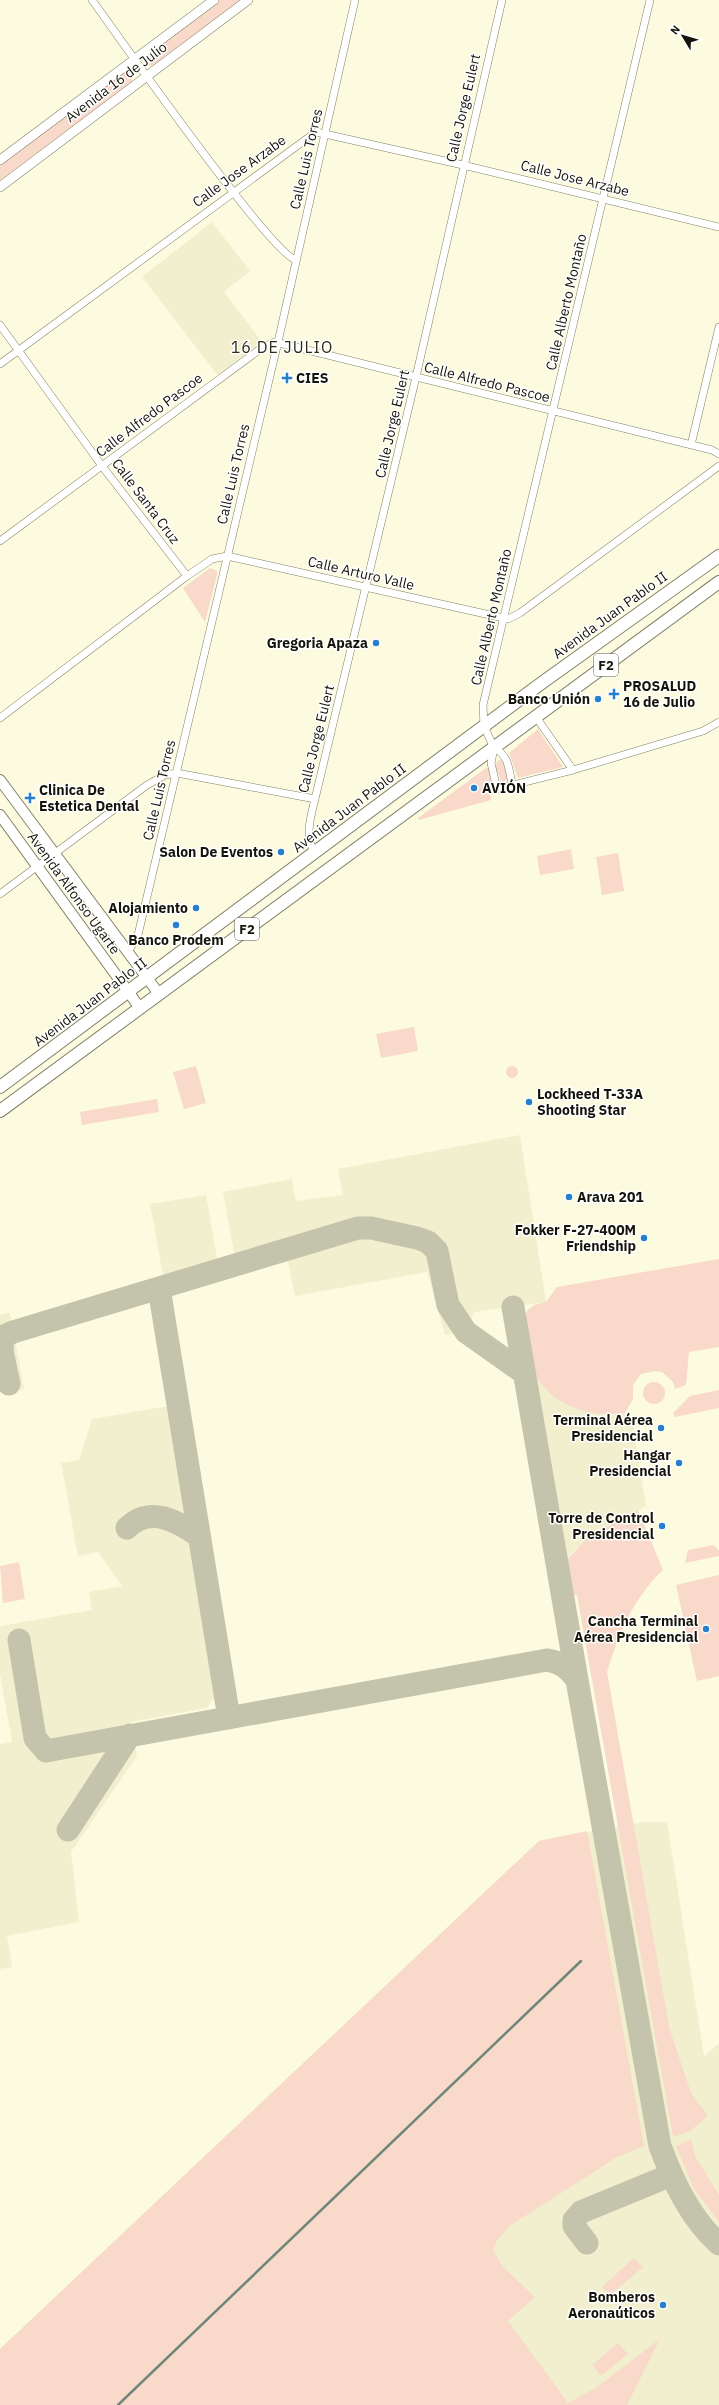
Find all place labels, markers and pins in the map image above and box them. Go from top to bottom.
place label: CIES [296,369,329,387]
marker: CIES [281,372,293,384]
place label: Gregoria Apaza [267,634,368,652]
marker: Gregoria Apaza [371,638,381,648]
place label: PROSALUD 16 de Julio [623,677,696,711]
marker: PROSALUD 16 de Julio [608,688,620,700]
place label: Banco Unión [508,690,590,708]
marker: Banco Unión [593,694,603,704]
place label: AVIÓN [482,779,526,797]
place label: Clinica De Estetica Dental [39,781,139,815]
marker: AVIÓN [469,783,479,793]
marker: Clinica De Estetica Dental [24,792,36,804]
place label: Salon De Eventos [159,843,273,861]
marker: Salon De Eventos [276,847,286,857]
place label: Alojamiento [108,899,188,917]
marker: Alojamiento [191,903,201,913]
marker: Banco Prodem [171,920,181,930]
place label: Banco Prodem [128,931,224,949]
place label: Lockheed T-33A Shooting Star [537,1085,643,1119]
marker: Lockheed T-33A Shooting Star [524,1097,534,1107]
place label: Arava 201 [577,1188,644,1206]
marker: Arava 201 [564,1192,574,1202]
place label: Fokker F-27-400M Friendship [515,1221,636,1255]
marker: Fokker F-27-400M Friendship [639,1233,649,1243]
place label: Terminal Aérea Presidencial [553,1411,653,1445]
marker: Terminal Aérea Presidencial [656,1423,666,1433]
place label: Hangar Presidencial [589,1446,671,1480]
marker: Hangar Presidencial [674,1458,684,1468]
place label: Torre de Control Presidencial [548,1509,654,1543]
marker: Torre de Control Presidencial [657,1521,667,1531]
place label: Cancha Terminal Aérea Presidencial [574,1612,698,1646]
marker: Cancha Terminal Aérea Presidencial [701,1624,711,1634]
place label: Bomberos Aeronaúticos [568,2288,655,2322]
marker: Bomberos Aeronaúticos [658,2300,668,2310]

